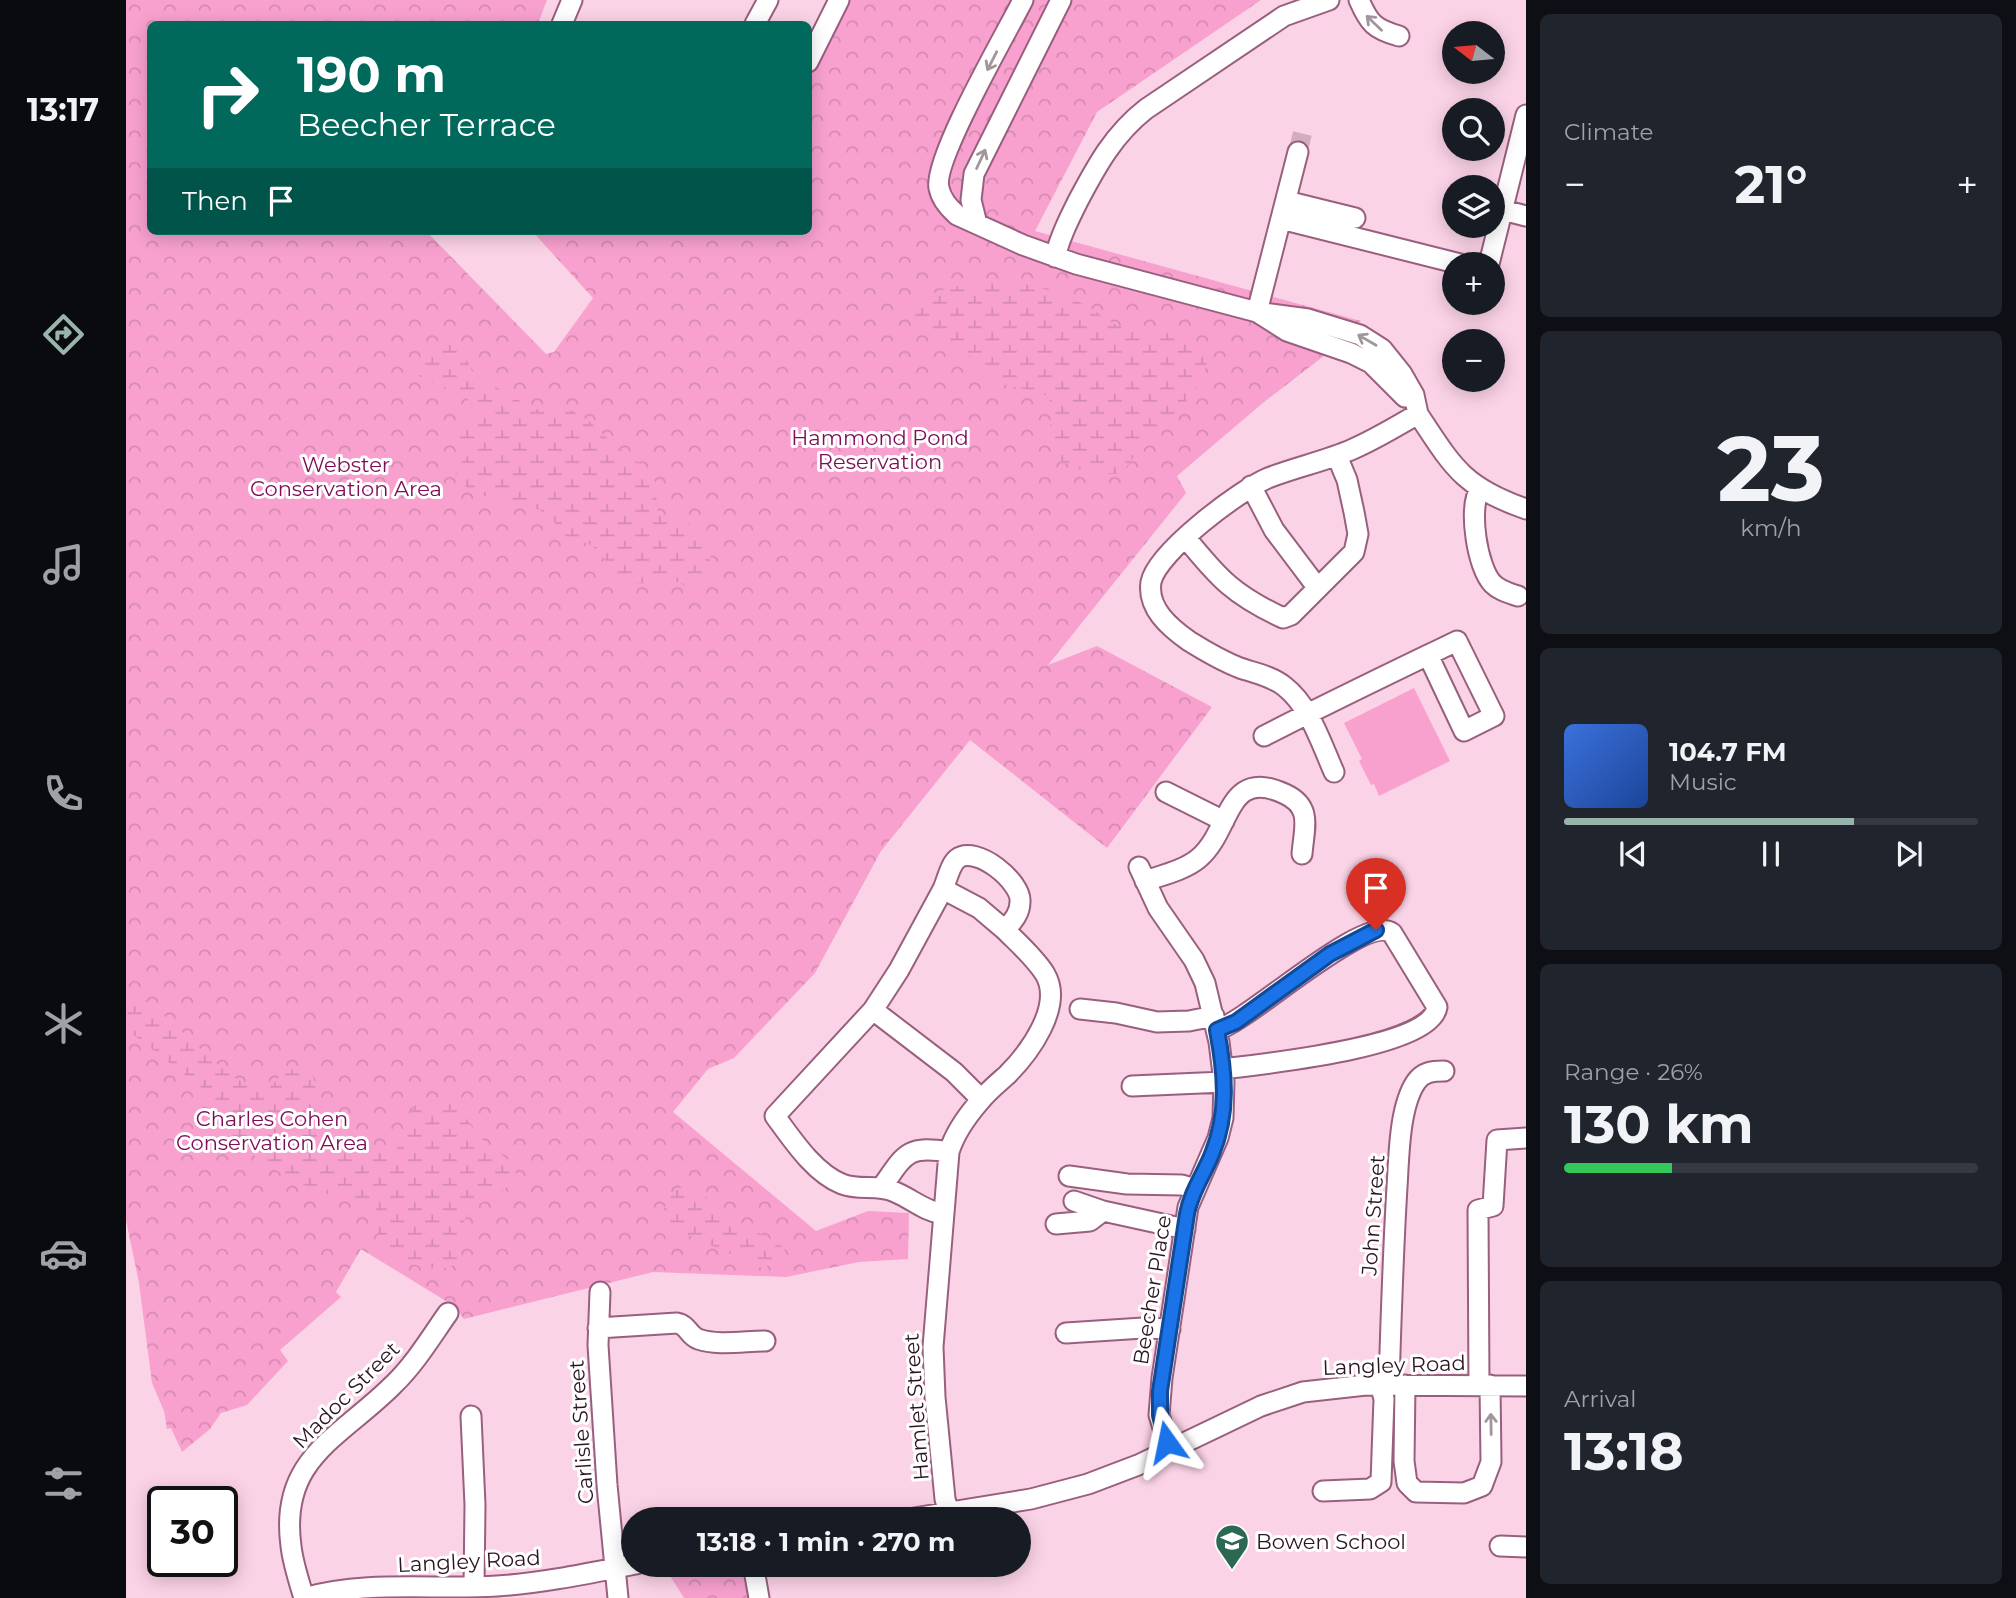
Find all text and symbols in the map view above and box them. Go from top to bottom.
one-way arrow [1366,15,1384,32]
north arrow [1442,21,1505,84]
map controls [1442,21,1505,392]
text: 190 m [297,45,446,104]
icon: right [182,49,273,140]
one-way arrow [984,50,998,71]
text: 13:17 [27,90,99,129]
button: search [1442,98,1505,161]
text: Beecher Terrace [297,105,556,144]
text: Climate [1564,118,1653,146]
one-way arrow [974,149,988,170]
text: 21° [1735,153,1807,216]
text: − [1564,161,1586,208]
text: + [1956,161,1978,208]
button: layers [1442,175,1505,238]
icon: arrive [262,182,300,220]
text: Then [182,185,248,217]
button: + [1442,252,1505,315]
icon: directions [39,310,88,359]
button: − [1442,329,1505,392]
one-way arrow [1358,333,1378,347]
text: 23 [1717,413,1825,524]
park label: Hammond Pond Reservation [791,425,969,474]
park label: Webster Conservation Area [250,452,442,501]
text: km/h [1740,514,1802,542]
icon: music [39,540,88,589]
text: 104.7 FM [1669,736,1787,768]
text: Music [1669,768,1737,796]
icon: phone [39,769,88,818]
icon: previous [1614,835,1652,873]
icon: pause [1752,835,1790,873]
icon: next [1890,835,1928,873]
pin [1346,858,1406,930]
icon: arrive [1357,869,1395,907]
icon: climate [39,999,88,1048]
text: Range · 26% [1564,1058,1703,1086]
text: 130 km [1564,1093,1754,1156]
park label: Charles Cohen Conservation Area [176,1106,368,1155]
street label: John Street [1356,1154,1390,1277]
street label: Beecher Place [1128,1213,1176,1367]
icon: car [39,1229,88,1278]
street label: Hamlet Street [898,1333,934,1481]
street label: Madoc Street [287,1336,405,1454]
street label: Langley Road [1322,1350,1466,1380]
street label: Carlisle Street [563,1359,599,1505]
text: Arrival [1564,1385,1637,1413]
position arrow [1130,1405,1204,1479]
one-way arrow [1484,1412,1498,1435]
text: 13:18 [1564,1420,1684,1483]
icon: filters [39,1459,88,1508]
speed limit sign: 30 [147,1486,238,1577]
school or university icon: Bowen School [1213,1522,1251,1571]
text: 13:18 · 1 min · 270 m [697,1526,955,1558]
place label: Bowen School [1256,1529,1406,1554]
street label: Langley Road [397,1545,541,1577]

